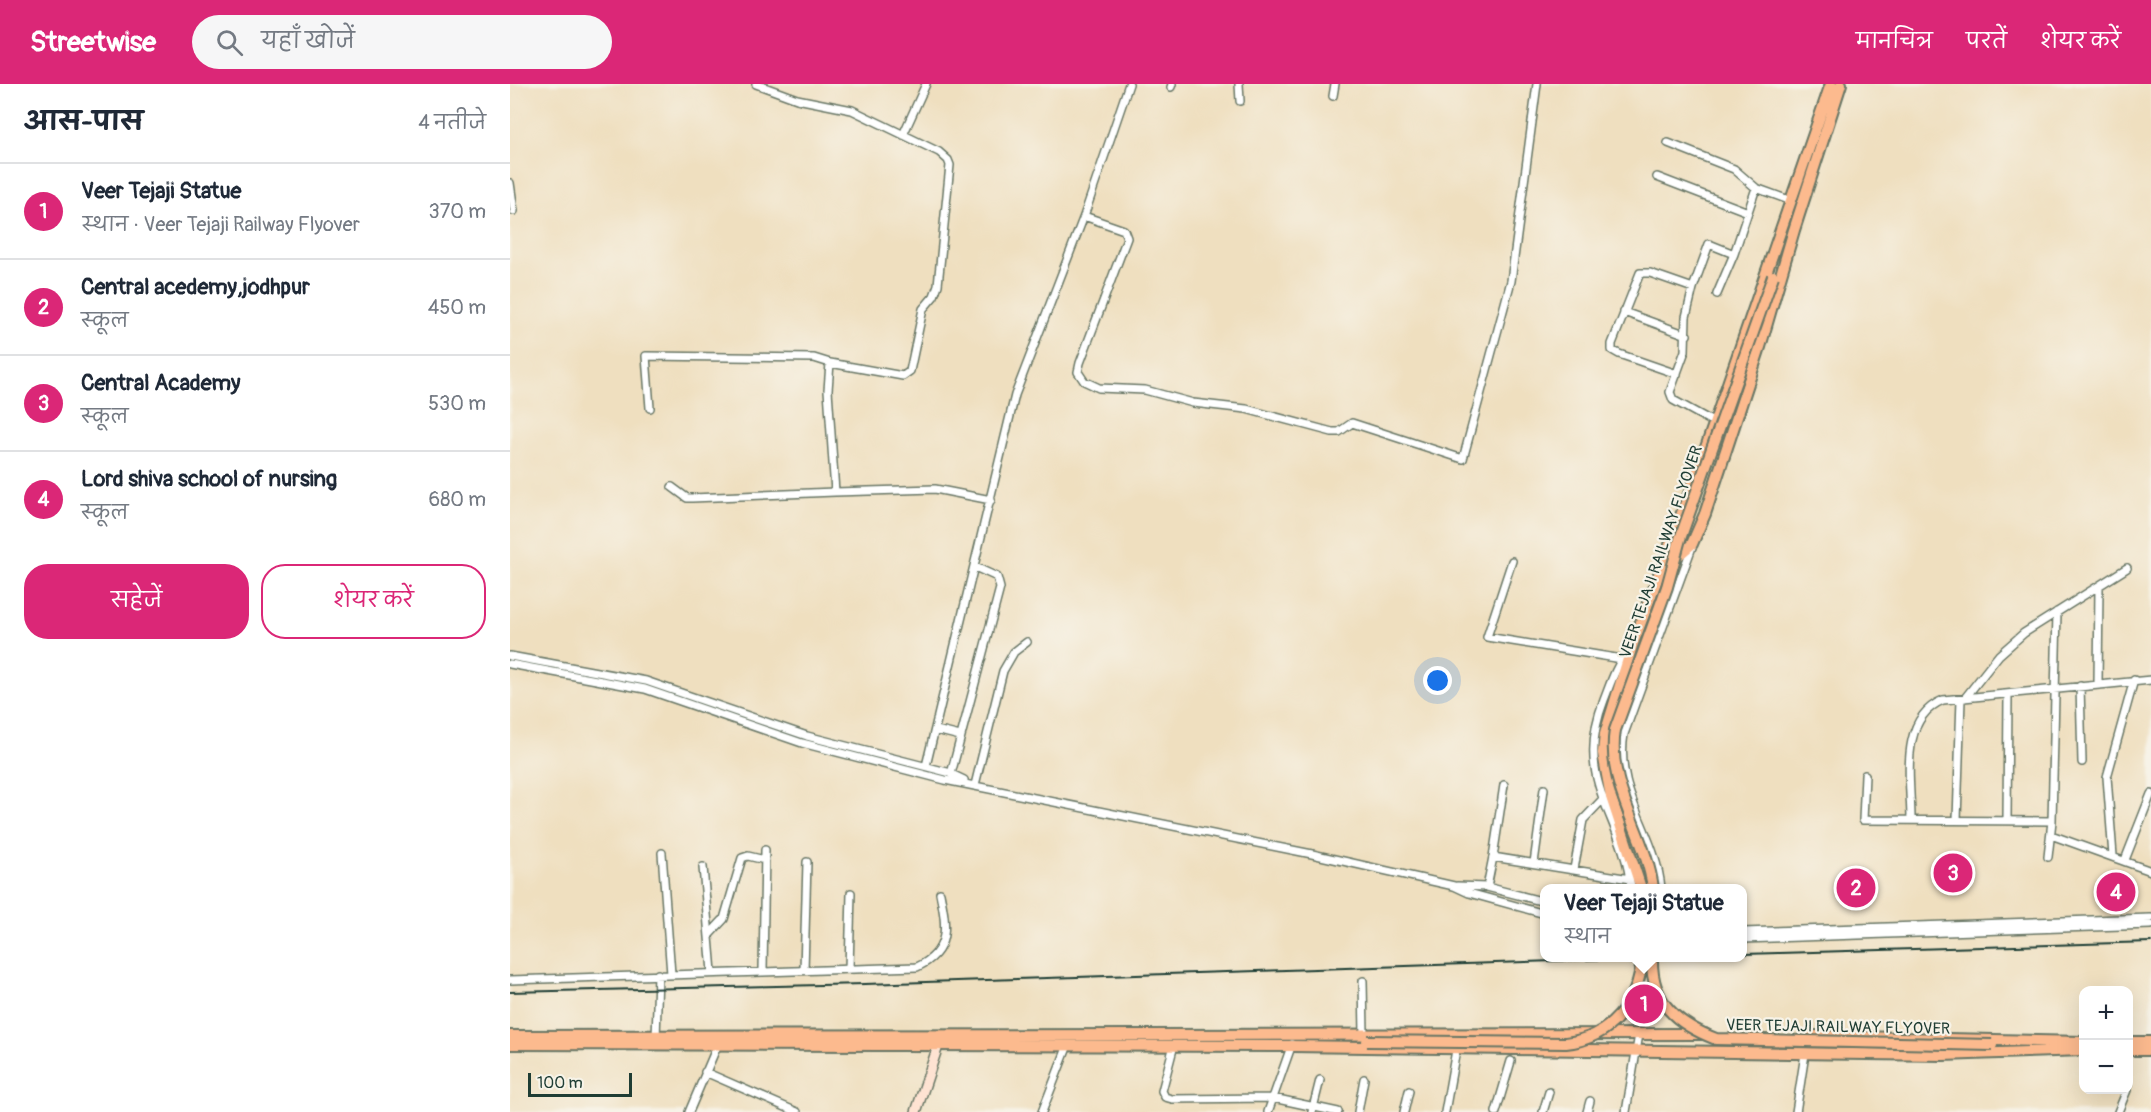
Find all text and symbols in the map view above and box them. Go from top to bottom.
search box [192,15,612,69]
text: Streetwise [30,25,156,60]
icon: search [213,26,246,59]
text: यहाँ खोजें [261,27,355,55]
text: मानचित्र [1856,28,1933,55]
text: परतें [1966,28,2007,55]
text: शेयर करें [2040,28,2121,55]
text: आस-पास [24,106,143,138]
text: 4 नतीजे [418,110,486,135]
text: Veer Tejaji Statue [81,177,241,205]
text: 1 [40,199,47,224]
text: 370 m [429,199,486,224]
text: स्थान · Veer Tejaji Railway Flyover [81,212,360,237]
text: Central acedemy,jodhpur [81,273,310,301]
text: 2 [38,295,49,320]
text: 450 m [428,295,486,320]
text: स्कूल [81,308,129,333]
text: Central Academy [81,369,240,397]
text: 3 [38,391,49,416]
text: 530 m [428,391,486,416]
text: स्कूल [81,404,129,429]
street label: VEER TEJAJI RAILWAY FLYOVER [1615,443,1707,661]
text: Lord shiva school of nursing [81,465,337,493]
text: 4 [38,487,49,512]
text: 680 m [429,487,486,512]
text: स्कूल [81,500,129,525]
button: सहेजें [24,564,249,639]
button: शेयर करें [261,564,486,639]
your location [1423,666,1452,695]
pin: 3 [1934,850,1972,896]
pin: 2 [1836,866,1876,910]
pin: 4 [2096,870,2136,914]
popup [1540,884,1747,962]
text: Veer Tejaji Statue [1563,889,1724,917]
text: स्थान [1563,924,1611,949]
pin: 1 [1624,982,1664,1026]
map controls [2079,986,2133,1094]
button: + [2079,986,2133,1040]
street label: VEER TEJAJI RAILWAY FLYOVER [1726,1015,1950,1039]
button: − [2079,1040,2133,1094]
scale bar [528,1070,632,1098]
text: 100 m [537,1073,583,1093]

